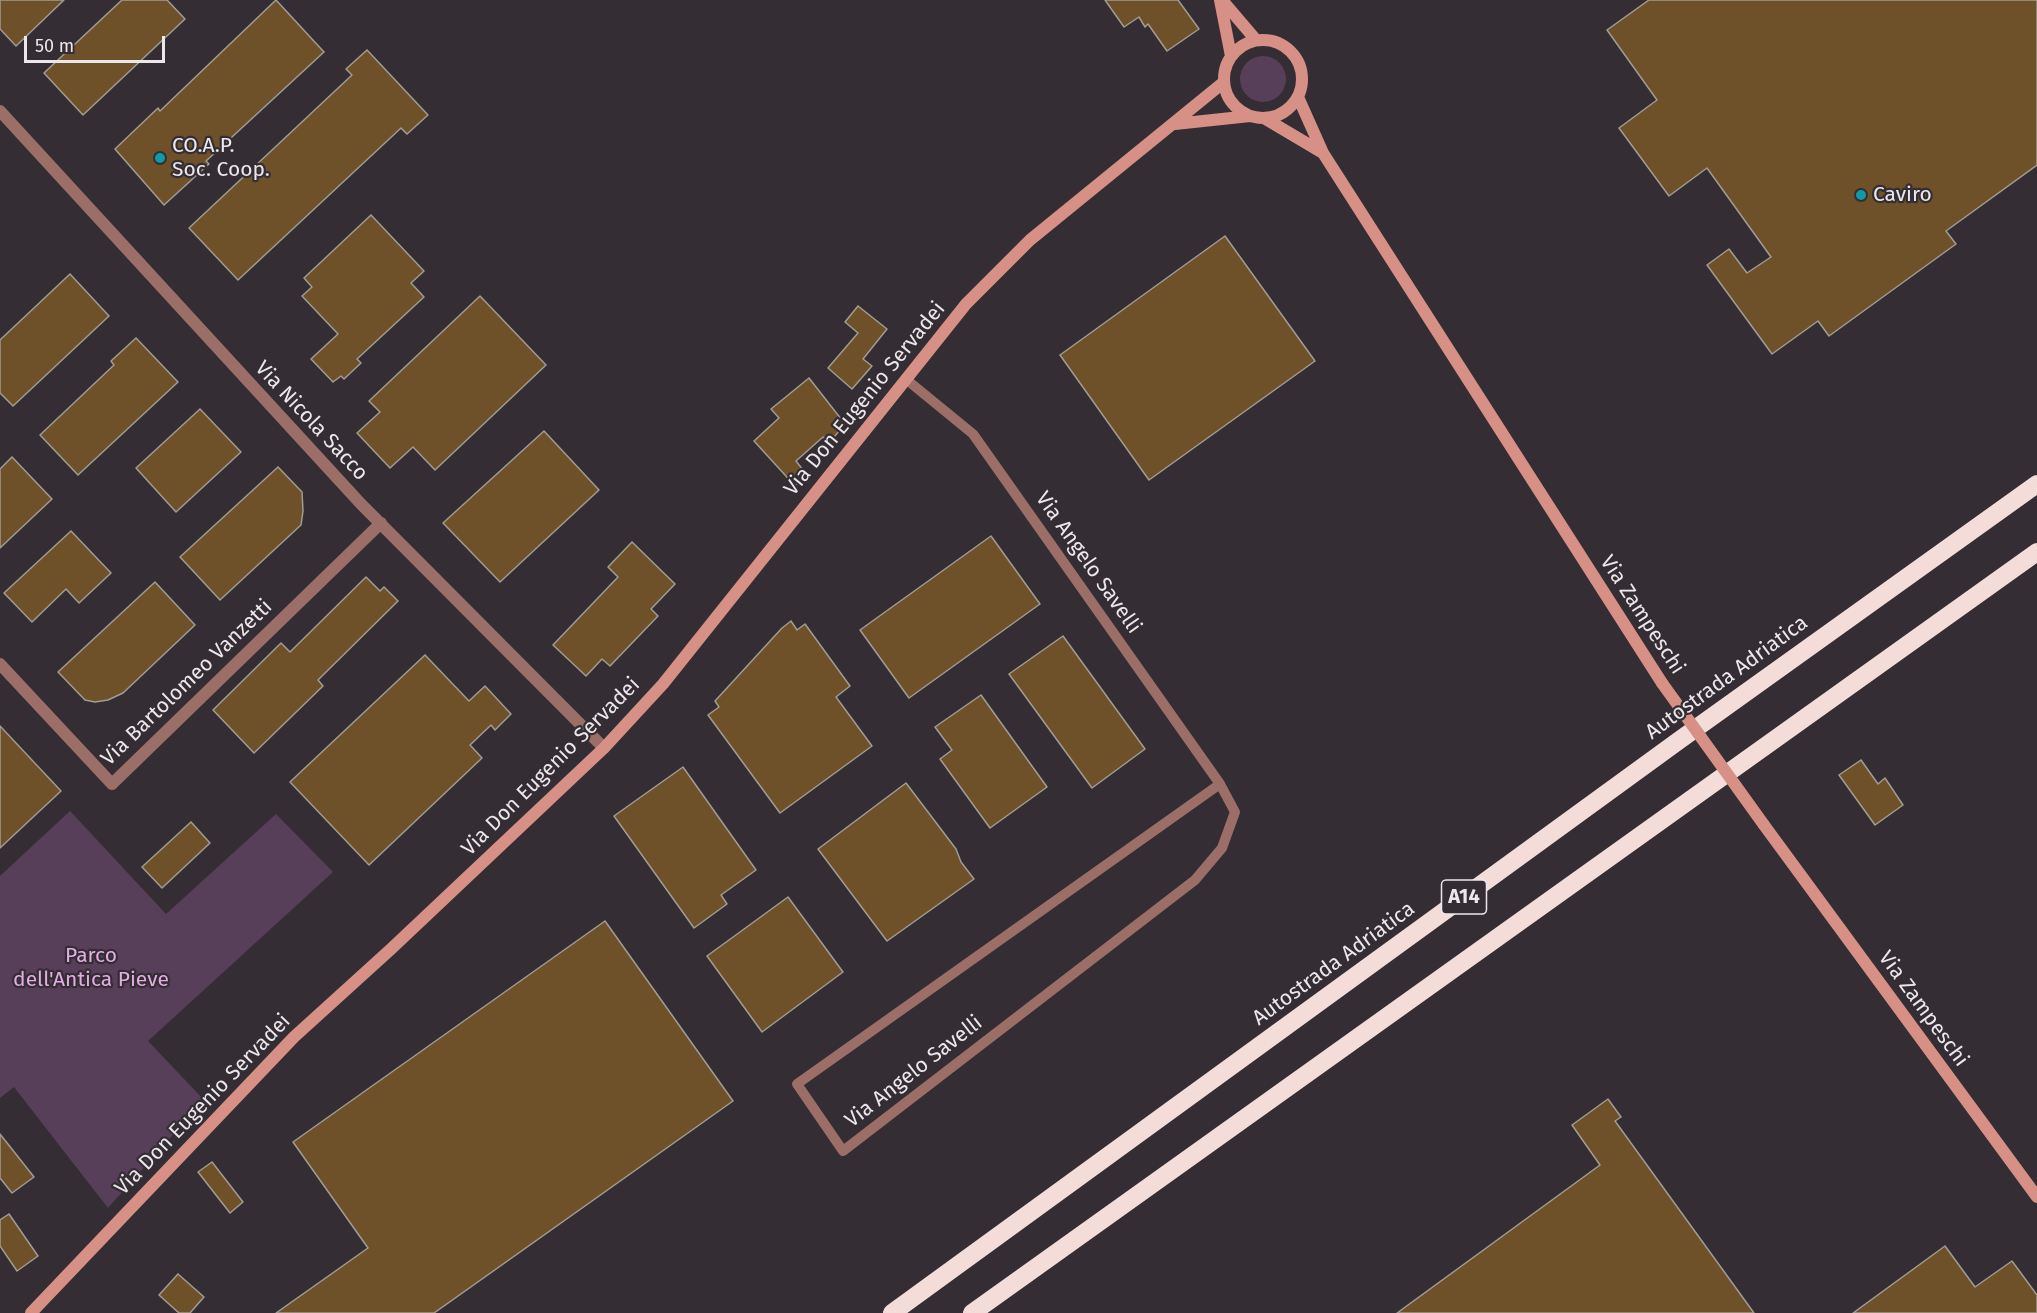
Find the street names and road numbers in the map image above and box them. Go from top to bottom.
street label: Via Don Eugenio Servadei [779,297,951,501]
street label: Via Nicola Sacco [249,356,373,486]
street label: Via Angelo Savelli [1030,487,1146,639]
street label: Via Zampeschi [1594,551,1690,679]
street label: Via Bartolomeo Vanzetti [96,595,278,771]
street label: Autostrada Adriatica [1641,611,1813,745]
street label: Via Don Eugenio Servadei [457,673,645,861]
road number: A14 [1442,880,1486,914]
street label: Autostrada Adriatica [1248,897,1420,1031]
street label: Via Zampeschi [1873,946,1973,1072]
street label: Via Don Eugenio Servadei [110,1009,296,1201]
street label: Via Angelo Savelli [840,1011,988,1133]

